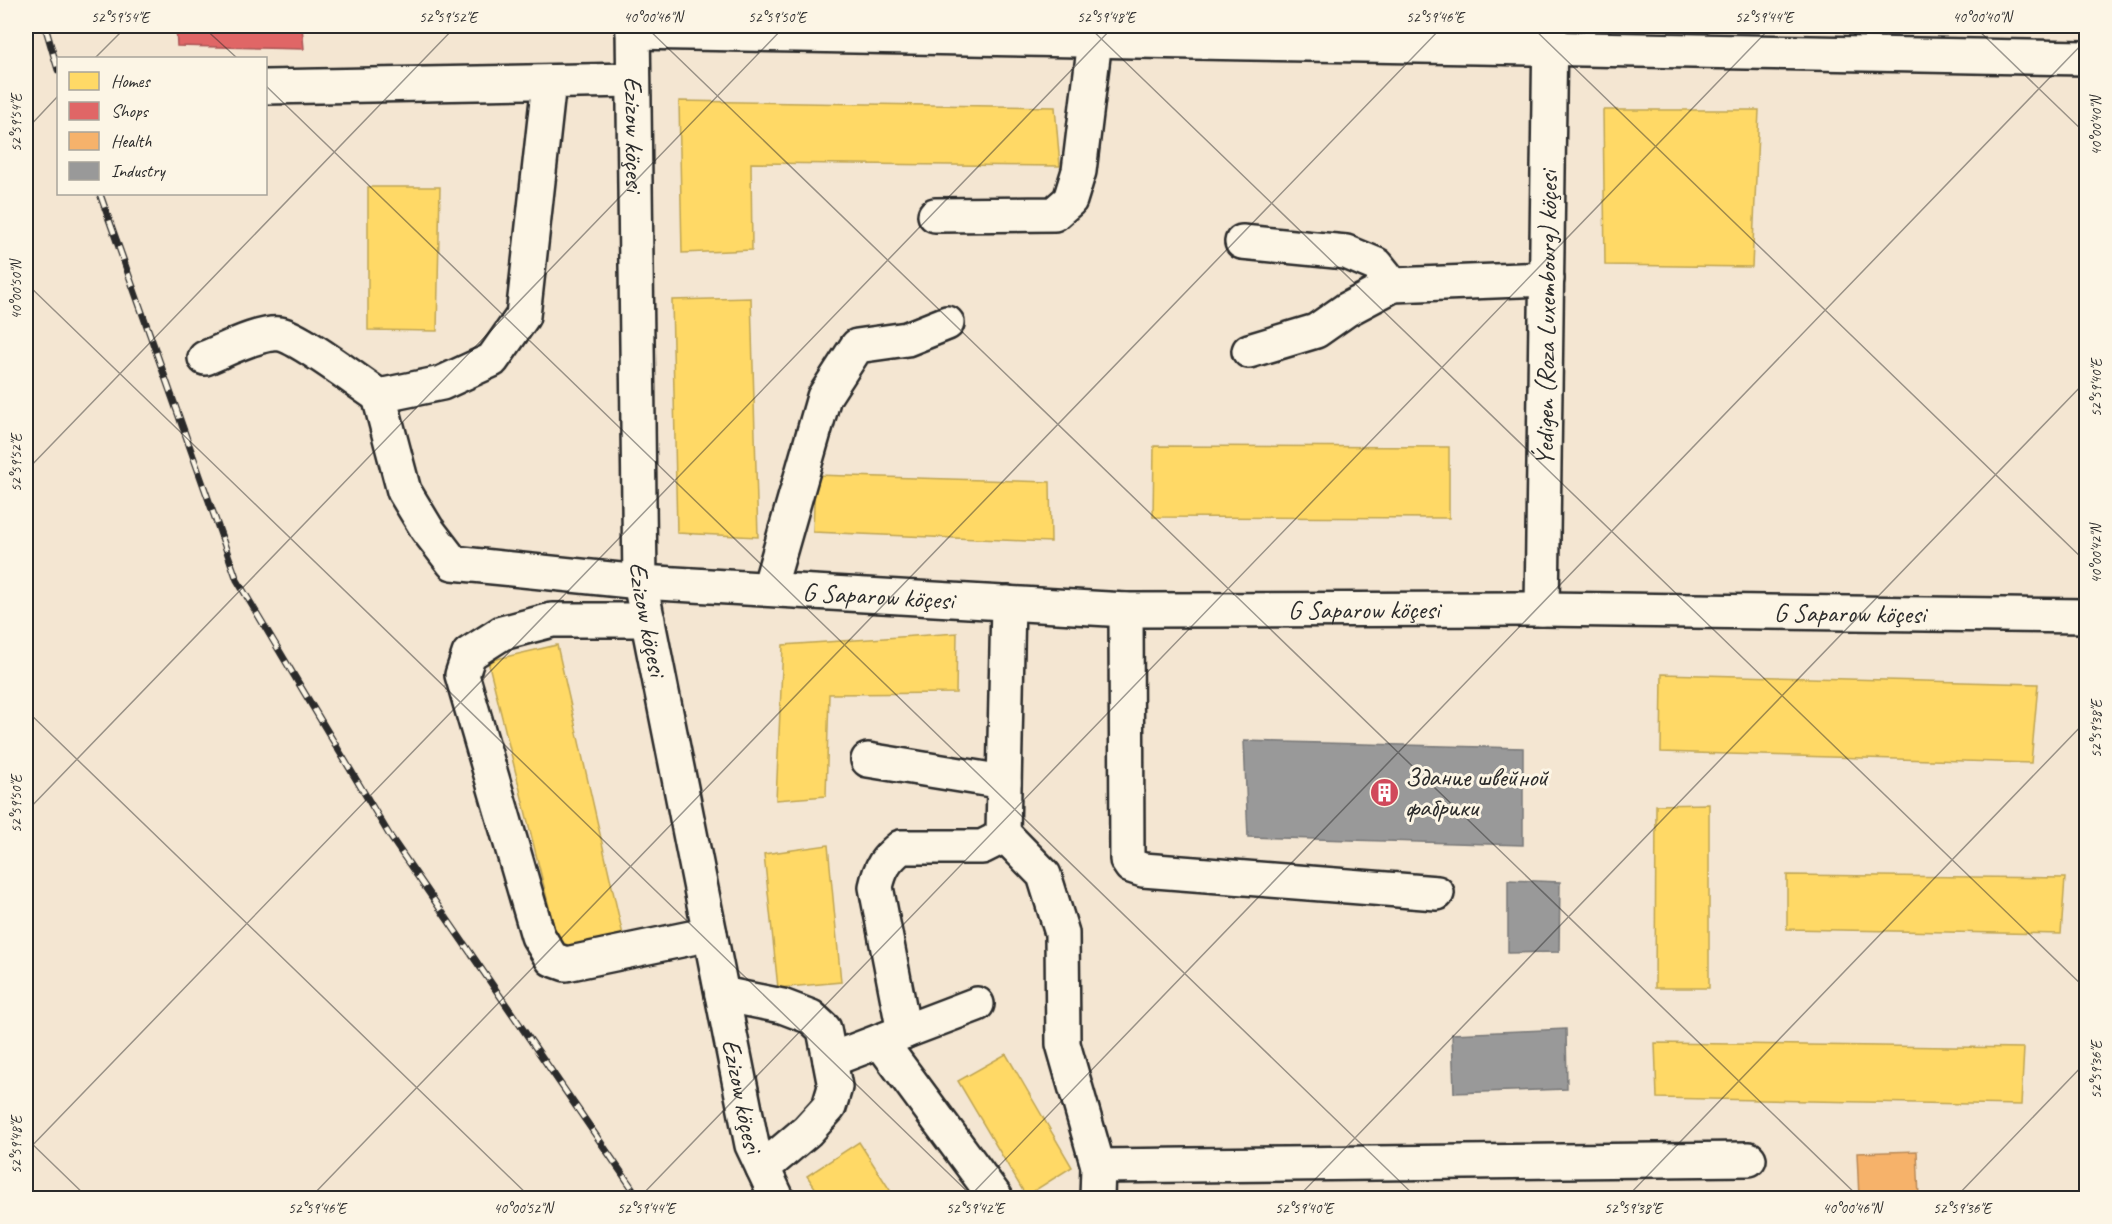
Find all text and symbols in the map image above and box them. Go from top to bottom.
text: 52°59'54"E [91,8,151,27]
text: 52°59'52"E [419,8,479,27]
text: 40°00'46"N [623,8,686,27]
text: 52°59'50"E [748,8,808,27]
text: 52°59'48"E [1077,8,1137,27]
text: 52°59'46"E [1406,8,1466,27]
text: 52°59'44"E [1735,8,1795,27]
text: 40°00'40"N [1952,8,2015,27]
legend [57,57,267,195]
text: Homes [111,70,151,92]
street label: Ezizow köçesi [617,76,652,195]
text: 52°59'54"E [7,92,26,152]
text: 40°00'40"N [2087,93,2106,156]
text: Shops [111,100,150,122]
text: Health [111,130,152,152]
text: Industry [111,160,166,182]
street label: Ýedigen (Roza Luxembourg) köçesi [1527,167,1565,466]
text: 40°00'50"N [7,257,26,320]
text: 52°59'40"E [2087,357,2106,417]
text: 52°59'52"E [7,432,26,492]
text: 40°00'42"N [2087,521,2106,584]
street label: Ezizow köçesi [623,562,675,682]
street label: G Saparow köçesi [802,575,958,617]
street label: G Saparow köçesi [1288,593,1443,626]
street label: G Saparow köçesi [1774,595,1929,630]
text: 52°59'38"E [2087,698,2106,758]
place label: Здание швейной фабрики [1405,761,1550,824]
text: 52°59'50"E [7,773,26,833]
building icon: Здание швейной фабрики [1368,776,1400,808]
street label: Ezizow köçesi [715,1036,771,1162]
text: 52°59'36"E [2087,1039,2106,1099]
text: 52°59'48"E [7,1114,26,1174]
text: 52°59'46"E [288,1199,348,1218]
text: 40°00'52"N [493,1199,556,1218]
text: 52°59'44"E [617,1199,677,1218]
text: 52°59'42"E [946,1199,1006,1218]
text: 52°59'40"E [1275,1199,1335,1218]
text: 52°59'38"E [1604,1199,1664,1218]
text: 40°00'46"N [1822,1199,1885,1218]
text: 52°59'36"E [1933,1199,1993,1218]

